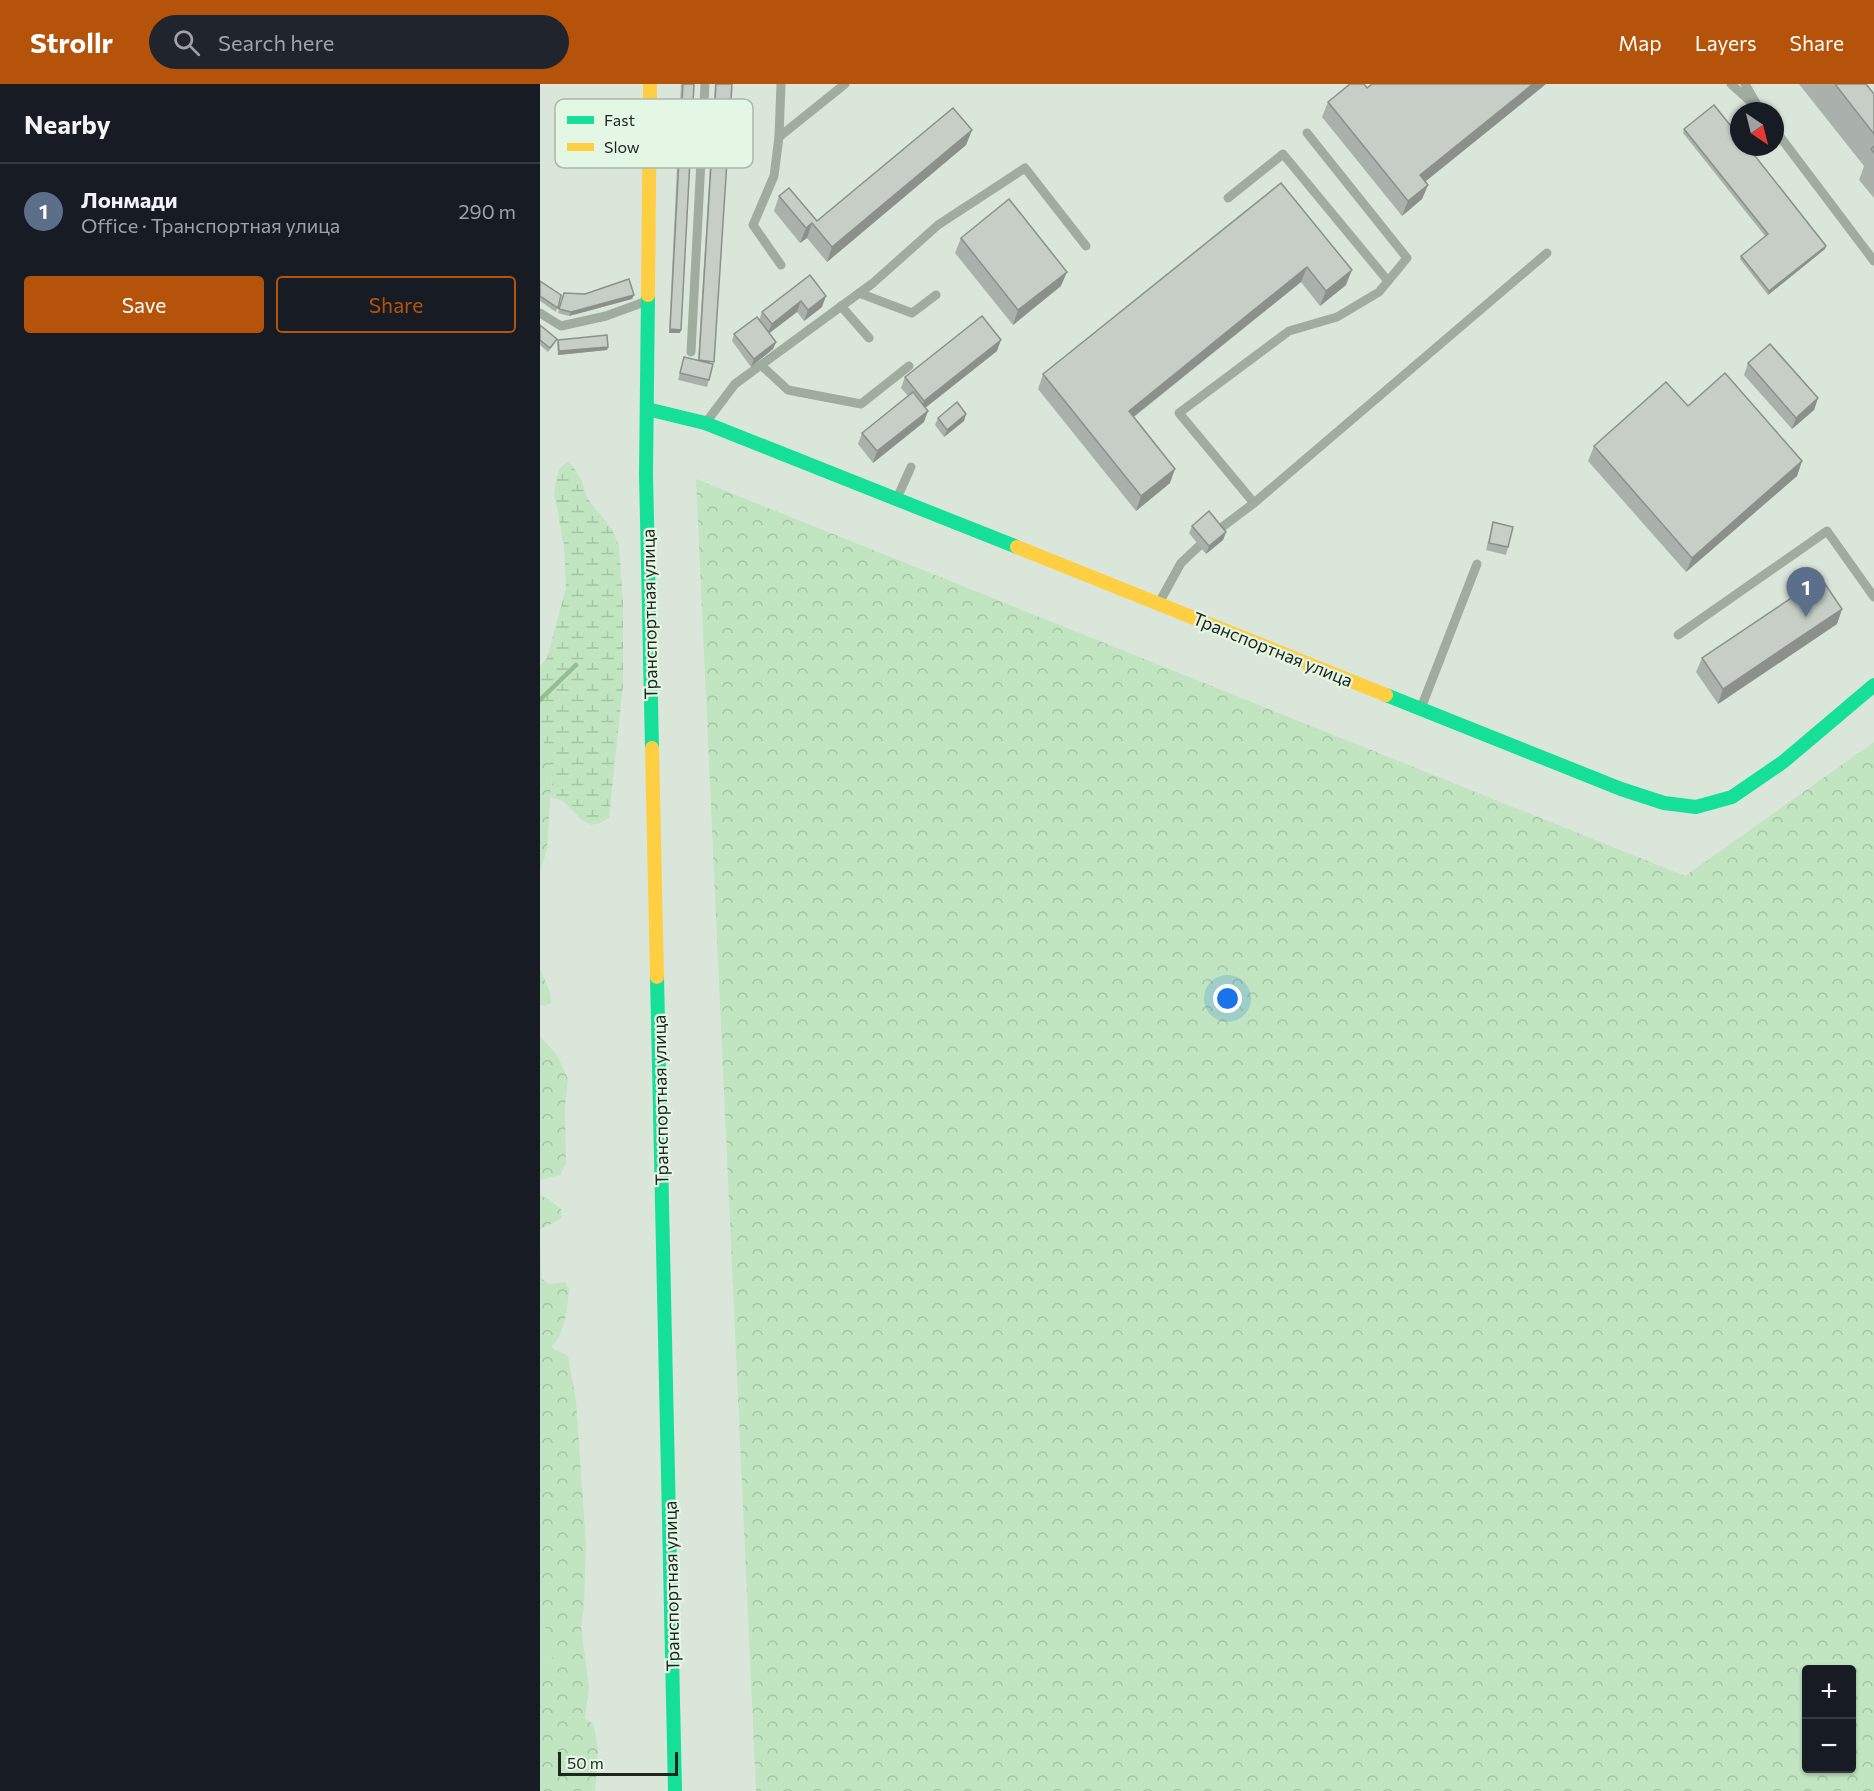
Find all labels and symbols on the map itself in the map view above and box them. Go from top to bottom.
legend [555,99,753,168]
north arrow [1730,102,1784,156]
text: Fast [604,110,635,129]
text: Slow [604,137,640,156]
street label: Транспортная улица [637,529,661,699]
pin: 1 [1786,568,1826,617]
street label: Транспортная улица [1190,607,1356,691]
your location [1213,984,1242,1013]
street label: Транспортная улица [648,1015,672,1185]
street label: Транспортная улица [659,1501,683,1671]
scale bar [558,1749,678,1776]

